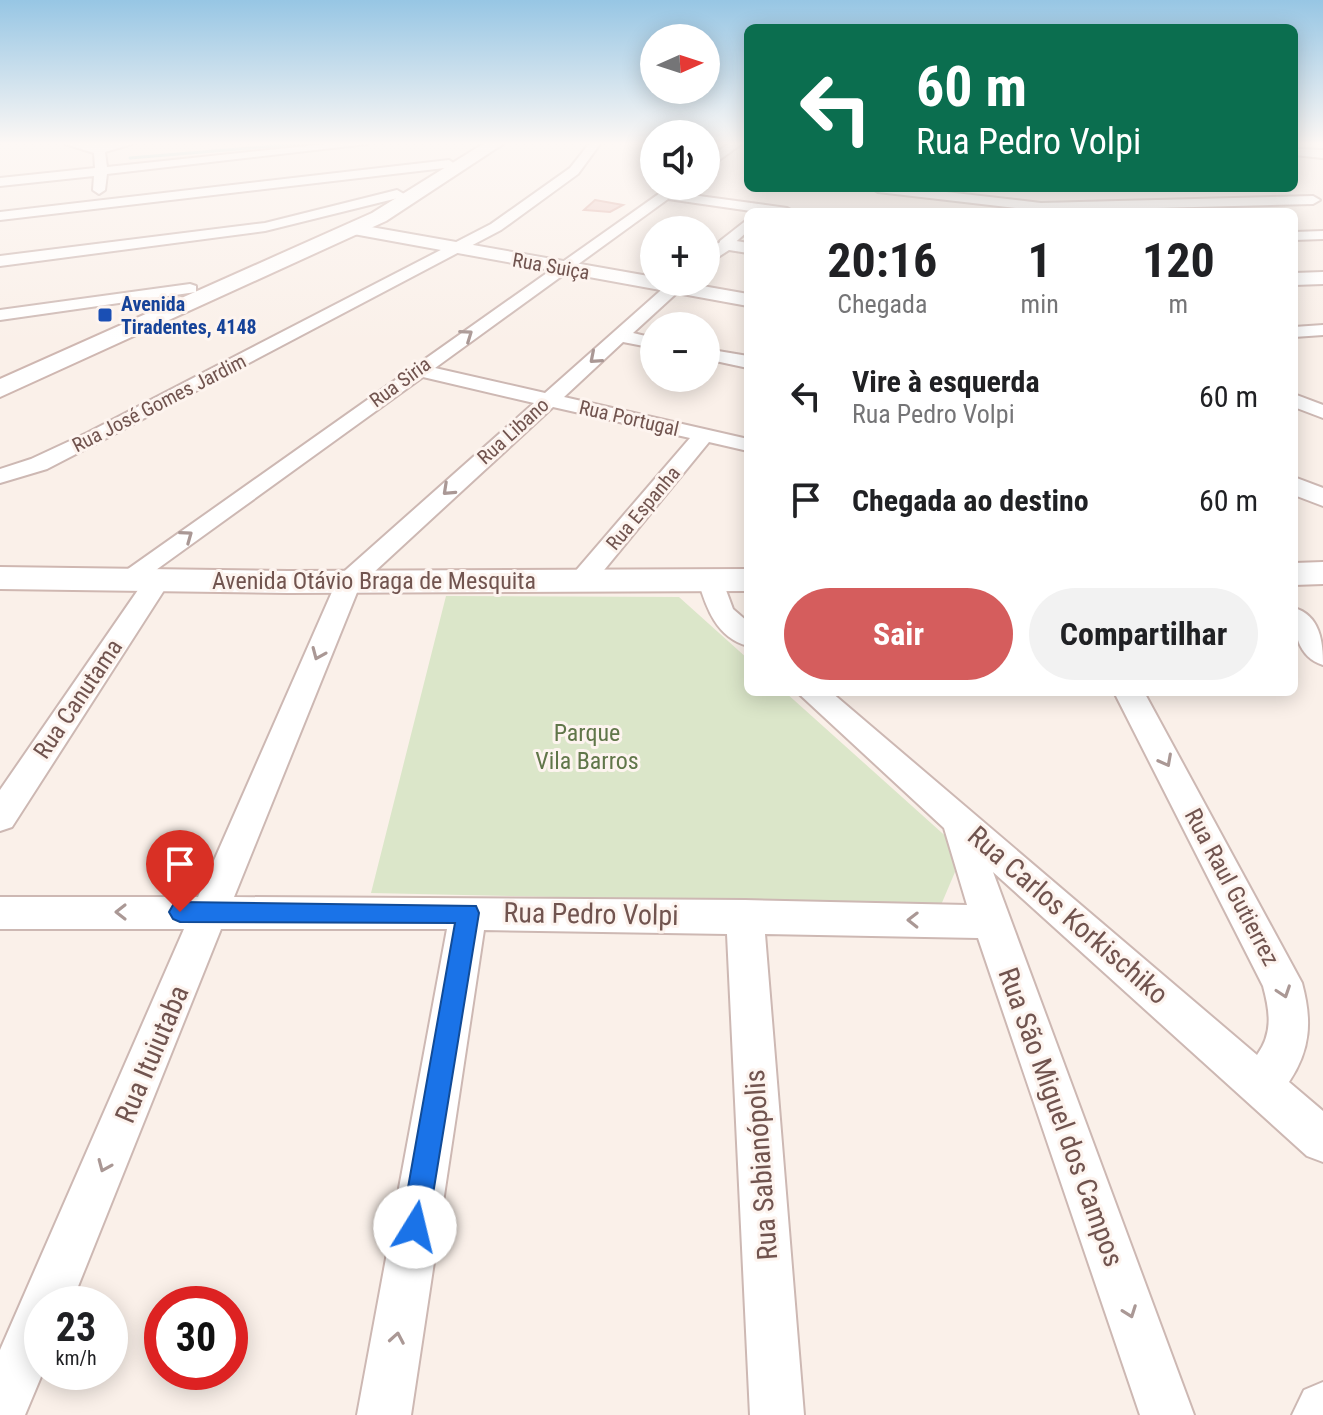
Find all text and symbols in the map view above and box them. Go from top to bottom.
north arrow [640,24,720,104]
map controls [640,24,720,392]
text: 60 m [916,54,1027,120]
icon: left [784,56,888,160]
button: sound [640,120,720,200]
text: Rua Pedro Volpi [916,121,1141,163]
button: + [640,216,720,296]
text: 20:16 [827,232,937,289]
text: 1 [1028,232,1052,289]
text: 120 [1142,232,1215,289]
street label: Rua Suiça [511,247,591,285]
text: Chegada [837,289,927,319]
text: min [1021,289,1059,319]
text: m [1169,289,1188,319]
place label: Avenida Tiradentes, 4148 [121,292,257,339]
marker: Avenida Tiradentes, 4148 [96,306,114,324]
button: − [640,312,720,392]
one-way arrow [458,330,472,345]
one-way arrow [590,348,605,362]
street label: Rua José Gomes Jardim [68,349,250,457]
street label: Rua Siria [365,352,435,412]
text: Vire à esquerda [852,364,1040,399]
icon: left [784,374,828,418]
text: 60 m [1199,379,1258,414]
street label: Rua Libano [472,393,554,469]
street label: Rua Portugal [577,395,681,441]
text: Rua Pedro Volpi [852,399,1015,429]
street label: Rua Espanha [601,461,685,555]
icon: arrive [784,478,828,522]
one-way arrow [443,480,458,494]
text: Chegada ao destino [852,483,1089,518]
text: 60 m [1199,483,1258,518]
one-way arrow [178,531,193,545]
street label: Avenida Otávio Braga de Mesquita [212,567,536,595]
button: Sair [784,588,1013,680]
button: Compartilhar [1029,588,1258,680]
street label: Rua Canutama [28,634,128,764]
one-way arrow [311,646,327,660]
park label: Parque Vila Barros [535,719,639,775]
one-way arrow [1156,753,1171,767]
street label: Rua Raul Gutierrez [1179,804,1285,970]
street label: Rua Carlos Korkischiko [961,819,1175,1011]
pin [146,830,214,912]
icon: arrive [158,842,202,886]
street label: Rua Pedro Volpi [503,896,679,932]
one-way arrow [114,903,127,921]
one-way arrow [906,911,919,929]
street label: Rua São Miguel dos Campos [992,963,1130,1271]
street label: Rua Ituiutaba [108,980,196,1128]
one-way arrow [1275,984,1291,998]
street label: Rua Sabianópolis [738,1069,784,1261]
one-way arrow [98,1158,114,1172]
position arrow [373,1185,457,1269]
speed limit sign: 30 [144,1286,248,1390]
text: 23 [56,1304,96,1351]
one-way arrow [1120,1304,1137,1318]
one-way arrow [387,1331,404,1345]
text: km/h [55,1346,97,1370]

